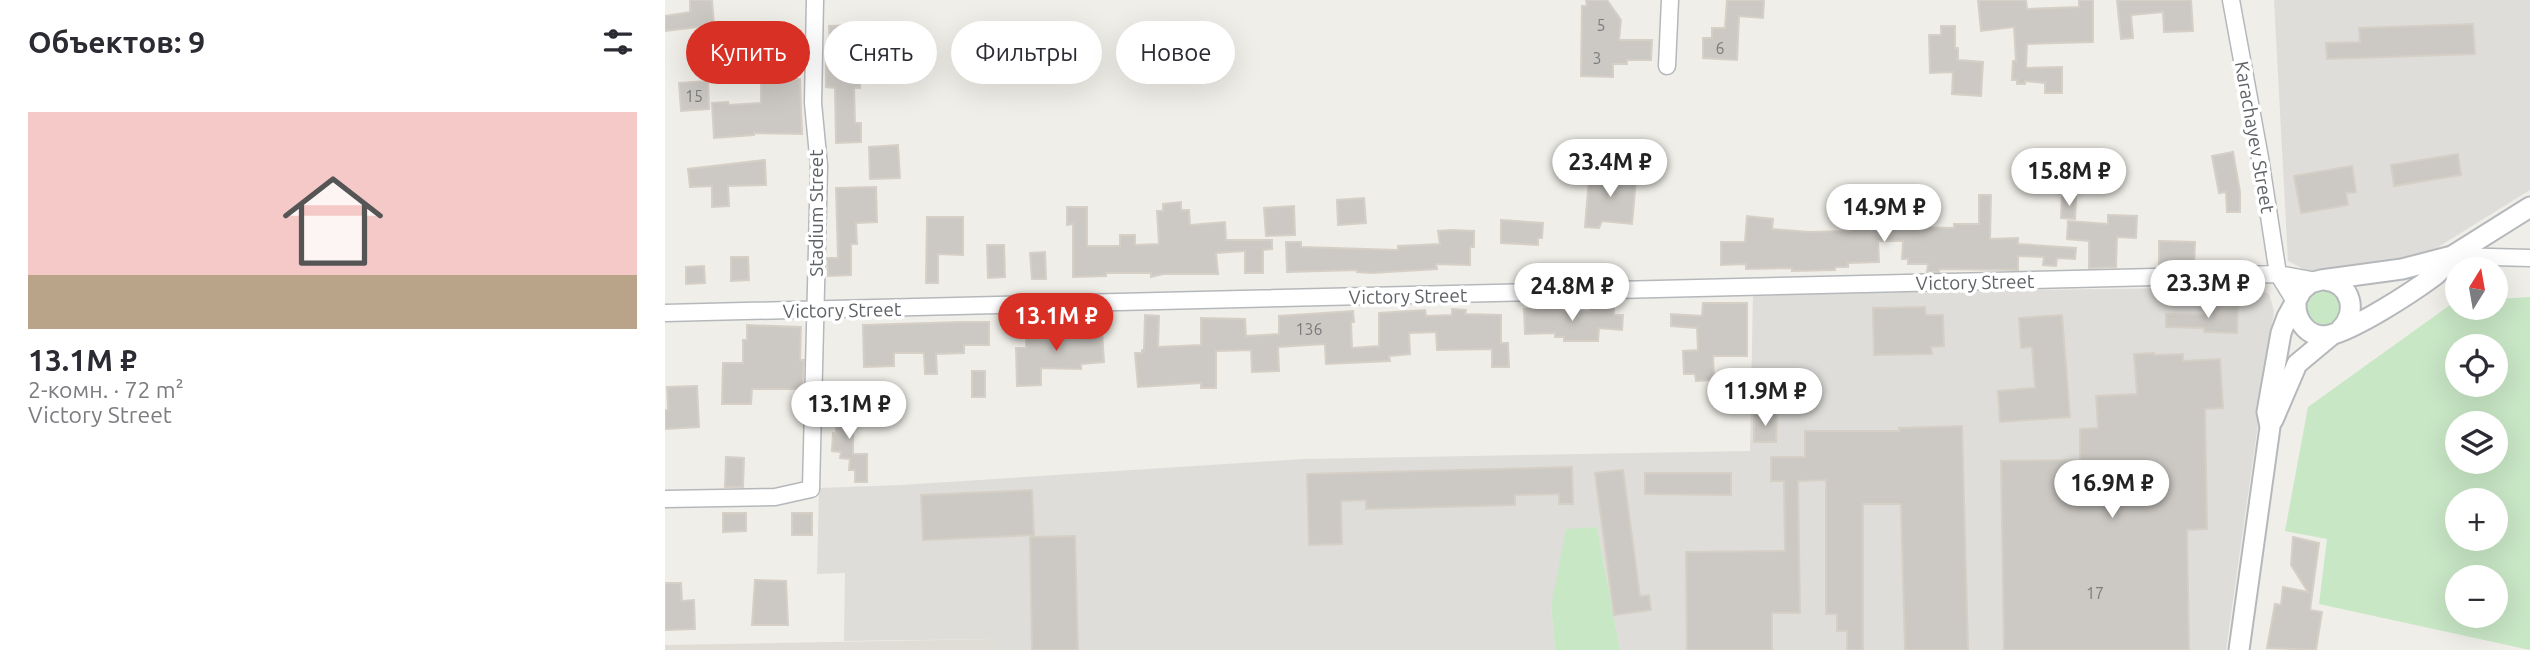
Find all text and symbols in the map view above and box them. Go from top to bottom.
house number: 5 [1596,16,1606,34]
chip: Купить [686,21,810,84]
chip: Снять [824,21,937,84]
chip: Фильтры [951,21,1102,84]
chip: Новое [1116,21,1235,84]
icon: filters [599,23,637,61]
text: Объектов: 9 [28,25,205,59]
house number: 6 [1715,39,1725,57]
house number: 3 [1592,49,1602,67]
street label: Karachayev Street [2231,59,2279,215]
house number: 15 [685,87,703,105]
pin: 23.4M ₽ [1545,140,1675,199]
pin: 15.8M ₽ [2004,148,2134,208]
street label: Stadium Street [805,149,827,277]
text: 23.4M ₽ [1568,149,1652,174]
icon: home [270,158,396,284]
text: 15.8M ₽ [2027,158,2111,183]
pin: 14.9M ₽ [1819,184,1949,244]
text: 14.9M ₽ [1842,194,1926,219]
north arrow [2445,257,2508,320]
map controls [2445,257,2508,628]
pin: 23.3M ₽ [2143,260,2273,320]
pin: 24.8M ₽ [1507,264,1637,323]
street label: Victory Street [1915,270,2035,294]
text: 23.3M ₽ [2166,270,2250,295]
text: 24.8M ₽ [1530,273,1614,298]
street label: Victory Street [1348,284,1468,308]
pin: 13.1M ₽ [991,294,1121,353]
street label: Victory Street [782,298,902,322]
text: 13.1M ₽ [1014,303,1098,328]
house number: 136 [1295,320,1323,338]
button: locate [2445,334,2508,397]
text: 13.1M ₽ [28,343,137,377]
pin: 11.9M ₽ [1700,368,1830,428]
text: 2-комн. · 72 m² [28,377,184,402]
text: 11.9M ₽ [1723,378,1807,403]
pin: 13.1M ₽ [784,382,914,441]
text: 13.1M ₽ [807,391,891,416]
text: Victory Street [28,402,172,427]
button: layers [2445,411,2508,474]
pin: 16.9M ₽ [2047,461,2177,520]
text: 16.9M ₽ [2070,470,2154,495]
button: + [2445,488,2508,551]
button: − [2445,565,2508,628]
house number: 17 [2086,584,2104,602]

